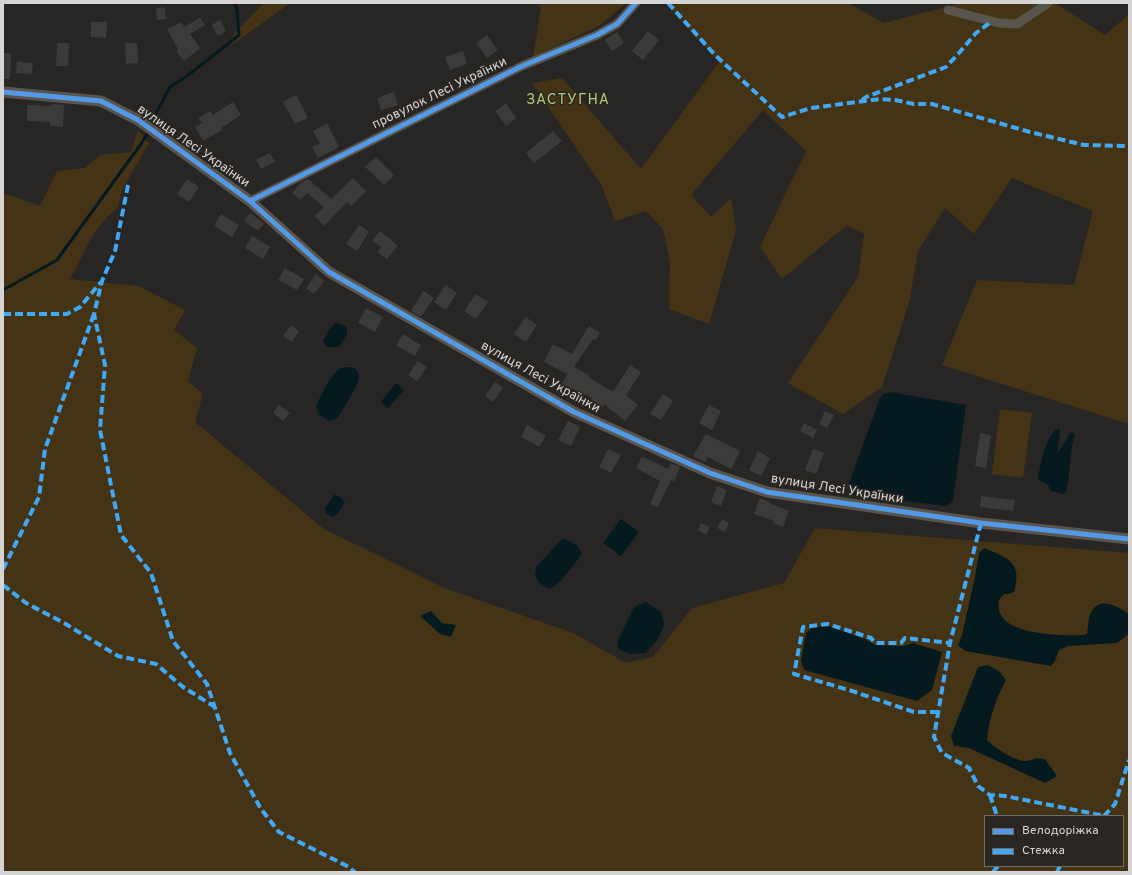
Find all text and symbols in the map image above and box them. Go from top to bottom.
street label: провулок Лесі Українки [370,55,510,133]
district label: ЗАСТУГНА [526,92,610,110]
street label: вулиця Лесі Українки [134,102,252,192]
street label: вулиця Лесі Українки [478,339,602,417]
street label: вулиця Лесі Українки [770,472,904,508]
legend [984,815,1124,867]
text: Велодоріжка [1022,823,1099,839]
text: Стежка [1022,843,1065,859]

